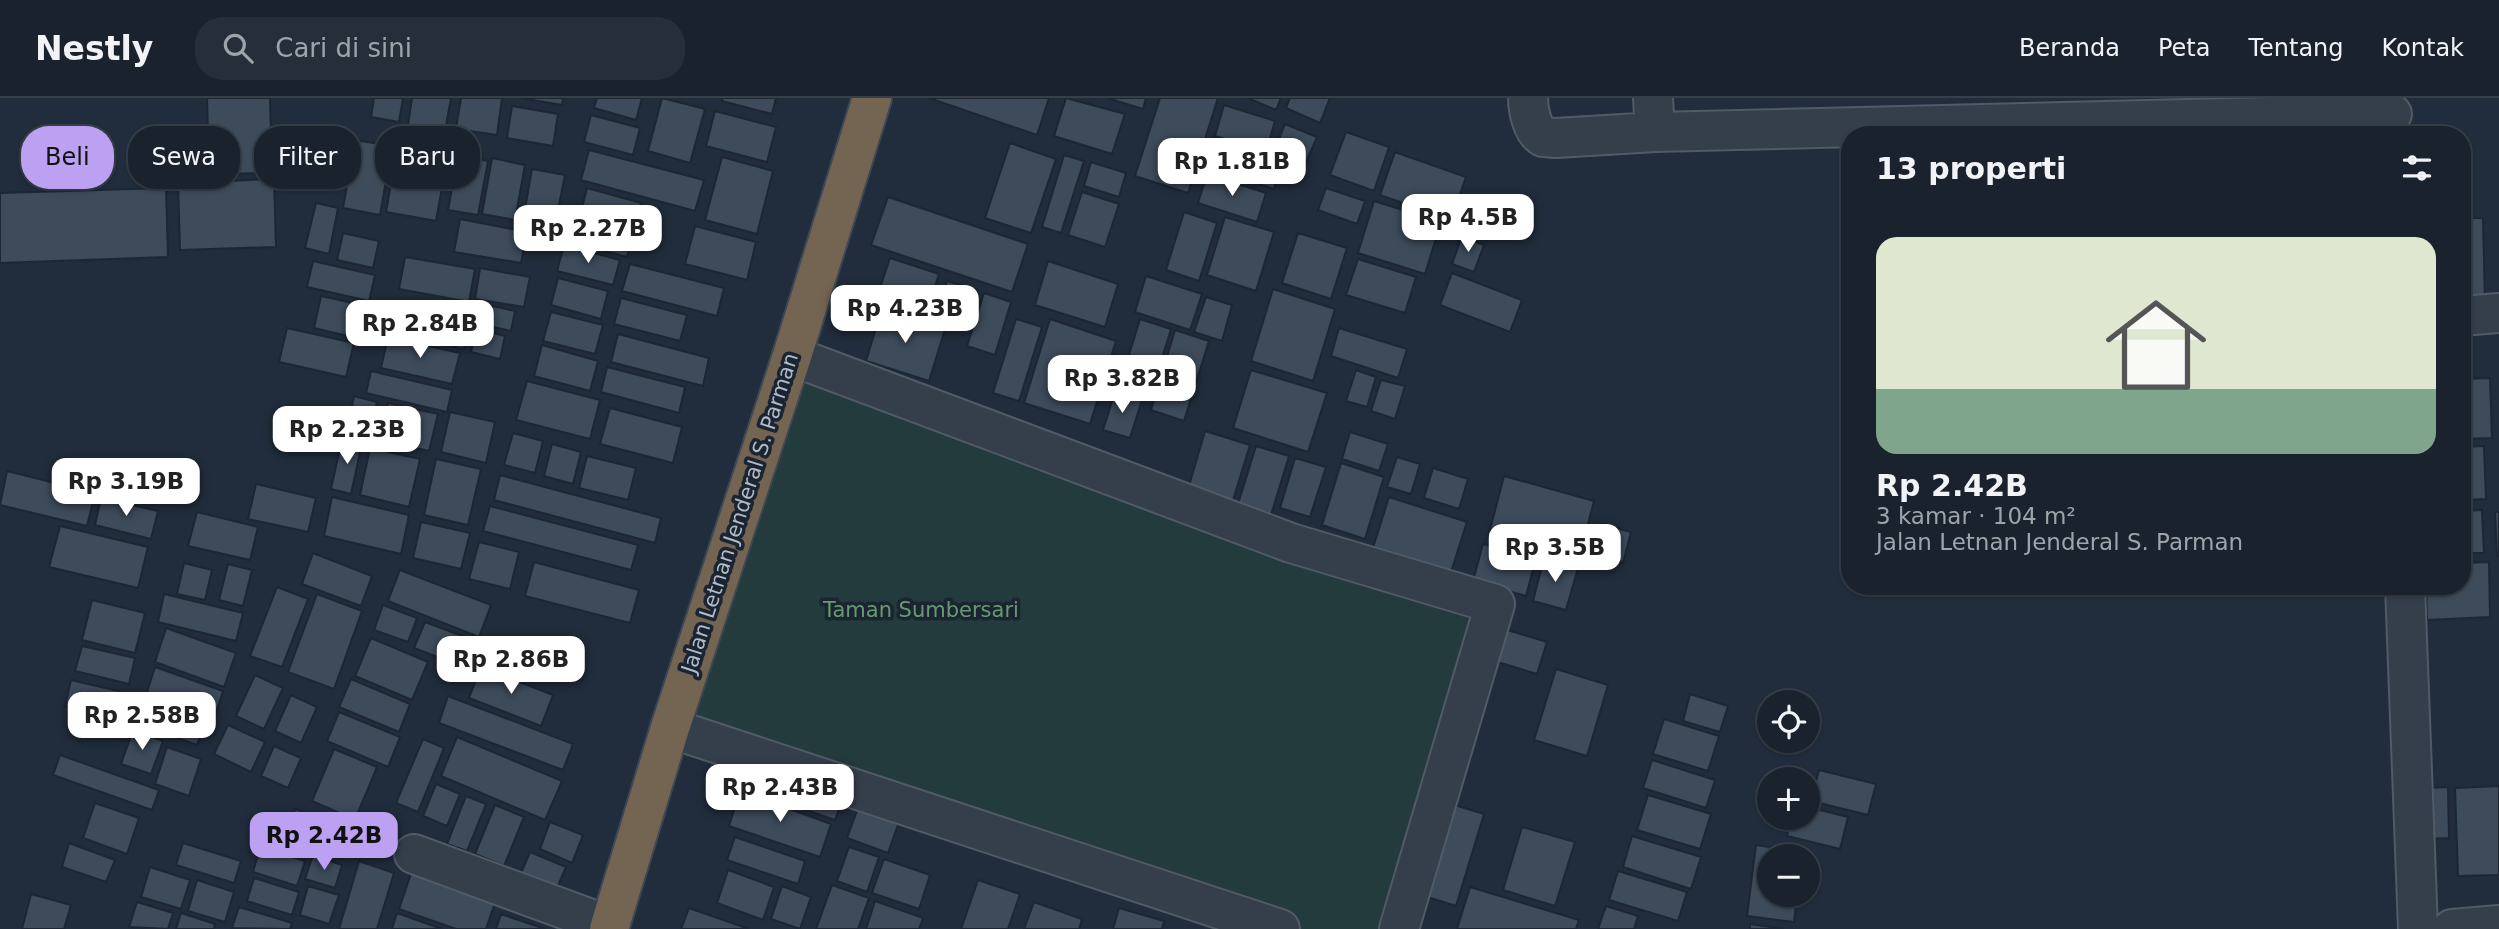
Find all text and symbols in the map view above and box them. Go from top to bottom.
search box [195,17,685,80]
text: Nestly [35,29,153,68]
icon: search [219,29,257,67]
text: Cari di sini [275,33,412,63]
text: Beranda [2019,34,2120,62]
text: Peta [2158,34,2210,62]
text: Tentang [2248,34,2344,62]
text: Kontak [2382,34,2464,62]
chip: Beli [21,126,114,189]
chip: Sewa [128,126,240,189]
chip: Filter [254,126,361,189]
chip: Baru [375,126,480,189]
pin: Rp 1.81B [1160,139,1304,198]
text: Rp 1.81B [1174,148,1290,174]
icon: filters [2398,149,2436,187]
text: 13 properti [1876,151,2066,186]
pin: Rp 4.5B [1403,194,1533,254]
text: Rp 4.5B [1418,204,1518,230]
pin: Rp 2.27B [516,206,660,265]
text: Rp 2.27B [530,215,646,241]
icon: home [2093,282,2219,408]
pin: Rp 4.23B [833,286,977,345]
text: Rp 4.23B [847,295,963,321]
pin: Rp 2.84B [348,300,492,360]
text: Rp 2.84B [362,310,478,336]
street label: Jalan Letnan Jenderal S. Parman [676,350,803,678]
pin: Rp 3.82B [1050,356,1194,415]
text: Rp 3.82B [1064,365,1180,391]
pin: Rp 2.23B [275,406,419,466]
text: Rp 2.23B [289,416,405,442]
pin: Rp 3.19B [54,458,198,518]
text: Rp 3.19B [68,468,184,494]
text: Rp 2.42B [1876,468,2028,503]
text: 3 kamar · 104 m² [1876,503,2076,529]
pin: Rp 3.5B [1490,524,1620,584]
text: Jalan Letnan Jenderal S. Parman [1876,529,2243,555]
text: Rp 3.5B [1505,534,1605,560]
park label: Taman Sumbersari [822,598,1019,622]
pin: Rp 2.86B [439,636,583,696]
text: Rp 2.86B [453,646,569,672]
map controls [1757,690,1820,907]
button: locate [1757,690,1820,753]
pin: Rp 2.58B [70,692,214,752]
text: Rp 2.58B [84,702,200,728]
pin: Rp 2.43B [708,764,852,824]
button: + [1757,767,1820,830]
text: Rp 2.43B [722,774,838,800]
pin: Rp 2.42B [252,812,396,872]
text: Rp 2.42B [266,822,382,848]
button: − [1757,844,1820,907]

